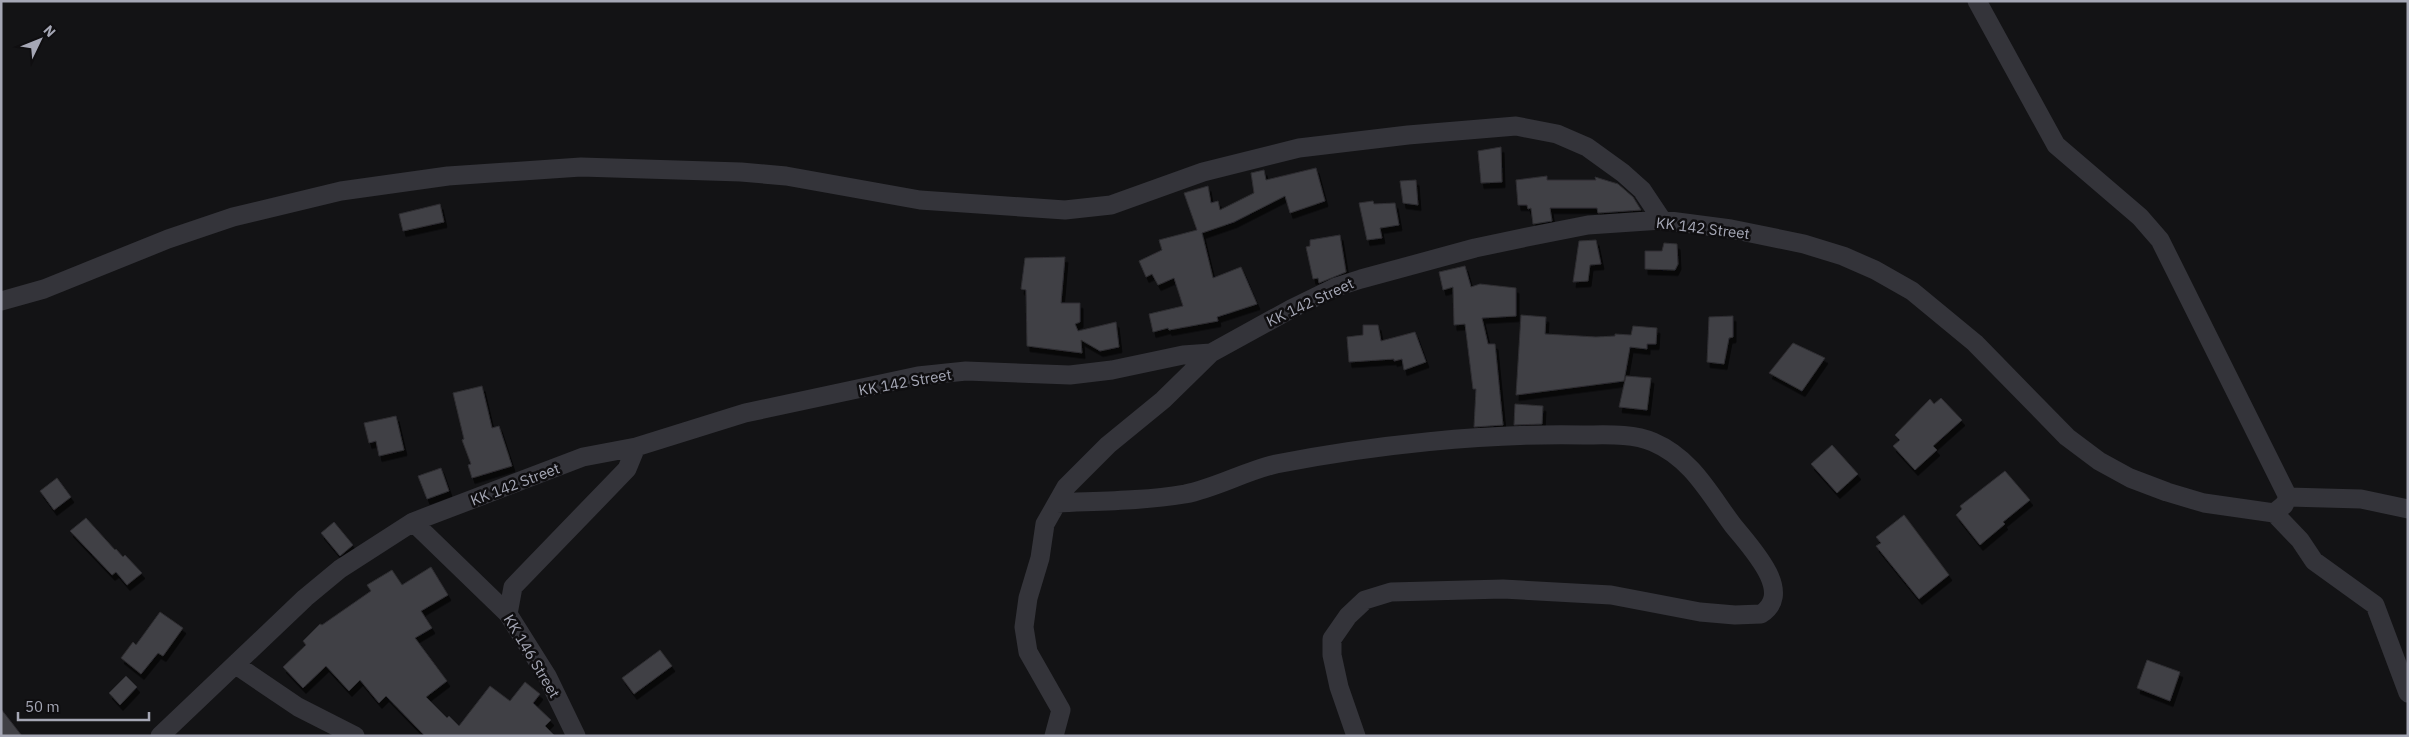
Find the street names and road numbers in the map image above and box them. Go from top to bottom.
street label: KK 142 Street [1655,213,1751,243]
street label: KK 142 Street [1263,273,1357,331]
street label: KK 142 Street [857,364,953,400]
street label: KK 142 Street [468,458,562,510]
street label: KK 146 Street [500,611,564,701]

